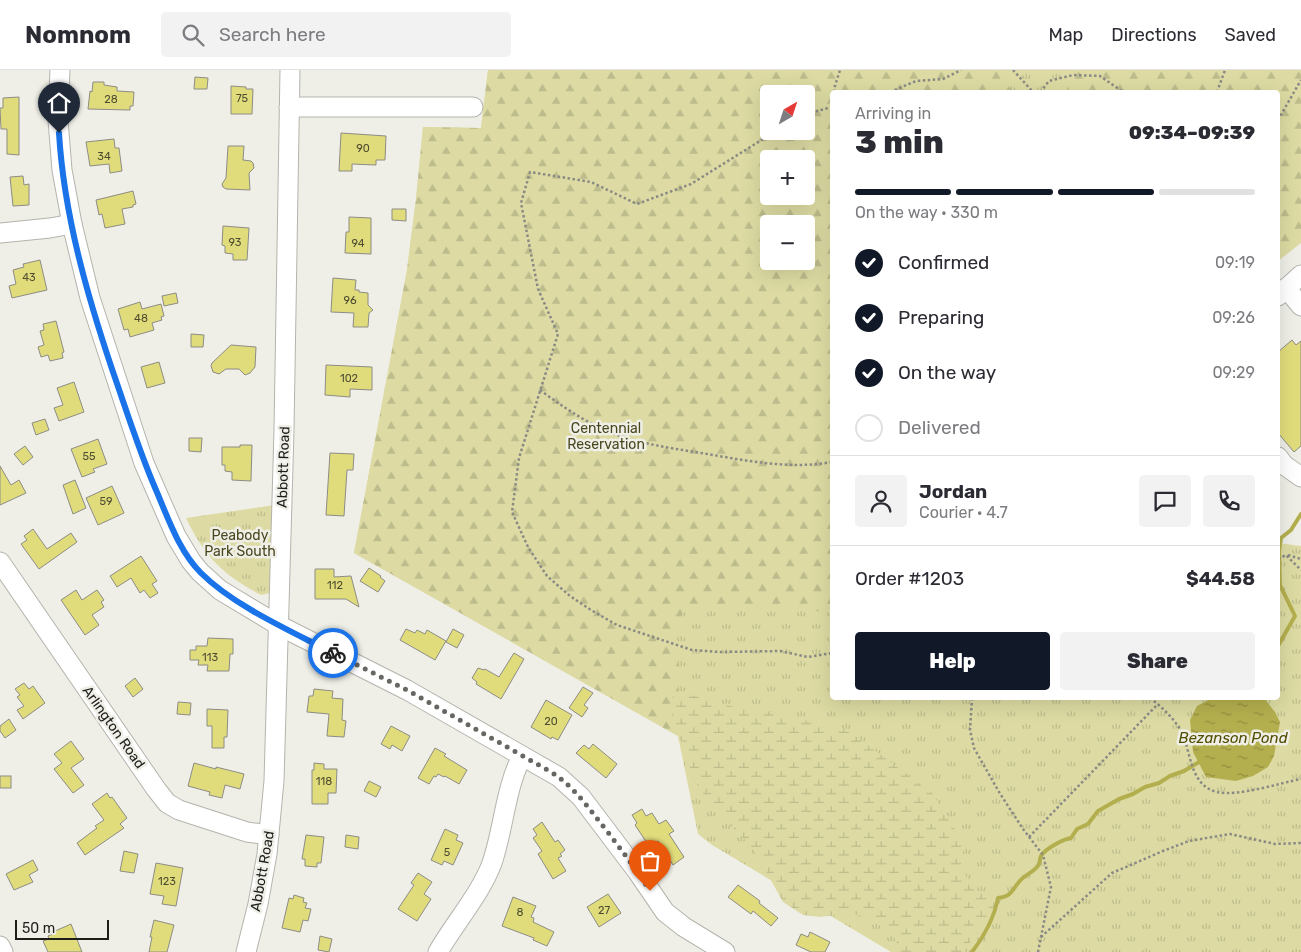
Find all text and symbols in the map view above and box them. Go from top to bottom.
search box [161,12,511,57]
text: Nomnom [25,21,131,49]
icon: search [179,21,207,49]
text: Search here [219,23,326,46]
text: Map [1048,24,1083,46]
text: Directions [1111,24,1197,46]
text: Saved [1225,24,1276,46]
pin [38,82,80,133]
north arrow [760,85,815,140]
map controls [760,85,815,270]
icon: home [45,89,73,117]
house number: 75 [236,92,249,105]
house number: 28 [104,93,118,106]
text: Arriving in [855,104,931,123]
text: 09:34–09:39 [1129,121,1255,144]
text: 3 min [855,123,944,161]
house number: 90 [356,142,370,155]
house number: 34 [97,150,111,163]
button: + [760,150,815,205]
text: On the way · 330 m [855,203,998,222]
button: − [760,215,815,270]
house number: 93 [229,236,242,249]
house number: 94 [351,237,365,250]
icon: check [855,249,883,277]
text: Confirmed [898,251,989,274]
text: 09:19 [1215,253,1255,272]
house number: 43 [22,271,36,284]
house number: 96 [343,294,357,307]
icon: check [855,304,883,332]
text: Preparing [898,306,984,329]
text: 09:26 [1212,308,1255,327]
house number: 48 [134,312,148,325]
icon: check [855,359,883,387]
text: On the way [898,361,996,384]
text: 09:29 [1212,363,1255,382]
house number: 102 [340,372,358,385]
text: Delivered [898,416,981,439]
park label: Centennial Reservation [567,420,645,453]
street label: Abbott Road [274,426,293,508]
house number: 55 [82,450,96,463]
button: person [855,475,907,527]
button: chat [1139,475,1191,527]
button: phone [1203,475,1255,527]
text: Jordan [919,480,987,503]
house number: 59 [99,495,113,508]
text: Courier · 4.7 [919,503,1008,522]
park label: Peabody Park South [204,527,276,560]
text: Order #1203 [855,567,964,590]
text: $44.58 [1186,567,1255,590]
house number: 112 [327,579,343,592]
courier [308,628,358,678]
button: Help [855,632,1050,690]
button: Share [1060,632,1255,690]
icon: bike [319,639,347,667]
house number: 113 [202,651,218,664]
street label: Arlington Road [79,683,148,772]
house number: 20 [544,715,558,728]
water label: Bezanson Pond [1178,729,1289,747]
house number: 118 [316,775,332,788]
street label: Abbott Road [247,829,278,913]
pin [629,840,671,891]
house number: 5 [444,846,451,859]
icon: bag [636,847,664,875]
house number: 123 [158,875,176,888]
house number: 27 [598,904,610,917]
house number: 8 [517,906,524,919]
scale bar [15,917,109,940]
text: 50 m [22,920,55,937]

